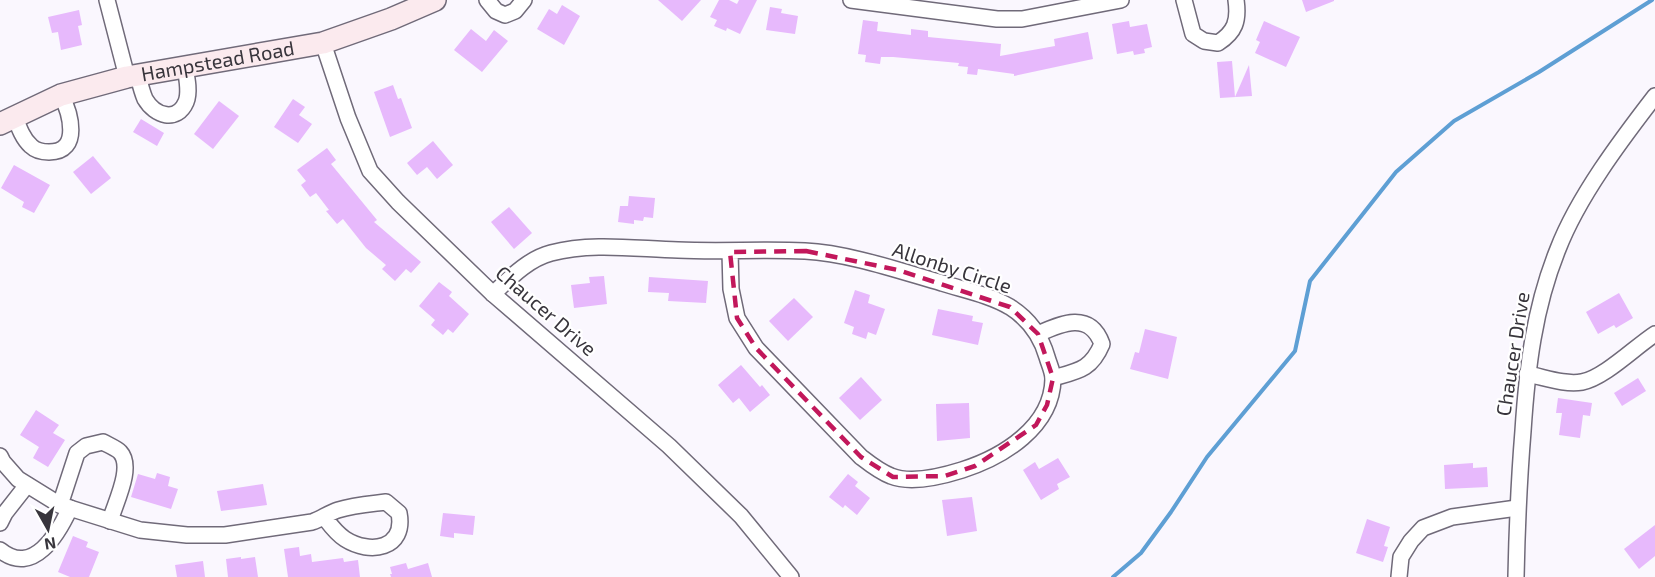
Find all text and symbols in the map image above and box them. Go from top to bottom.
street label: Hampstead Road [139,35,296,85]
street label: Allonby Circle [890,237,1015,298]
street label: Chaucer Drive [491,260,602,360]
street label: Chaucer Drive [1490,290,1534,418]
north arrow [18,499,78,559]
text: N [43,534,58,555]

